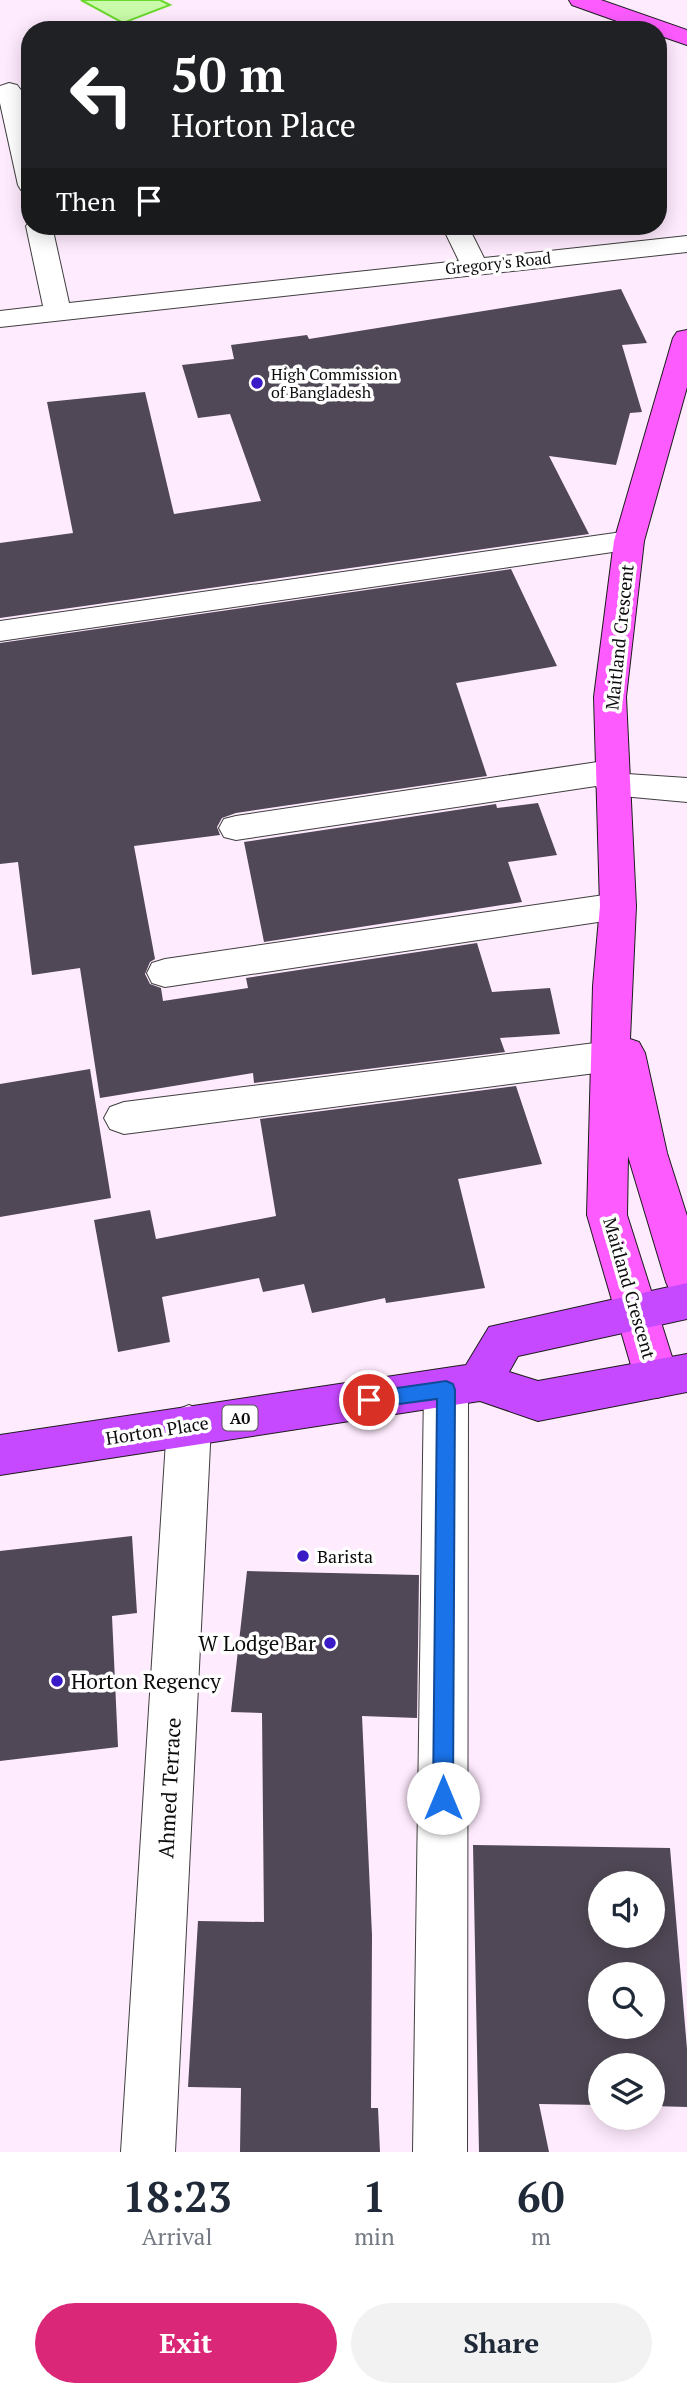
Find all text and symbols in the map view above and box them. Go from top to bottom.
text: 50 m [171,41,285,106]
icon: left [56,49,147,140]
text: Horton Place [171,104,356,146]
icon: arrive [130,182,168,220]
text: Then [56,184,116,218]
street label: Gregory's Road [444,246,552,280]
place label: High Commission of Bangladesh [271,363,398,403]
marker: High Commission of Bangladesh [249,375,265,391]
street label: Maitland Crescent [599,563,639,711]
street label: Maitland Crescent [598,1214,662,1362]
pin [339,1370,399,1430]
icon: arrive [350,1381,388,1419]
road number: A0 [222,1406,258,1430]
street label: Horton Place [104,1410,210,1450]
place label: Barista [317,1544,373,1568]
marker: Barista [295,1548,311,1564]
place label: W Lodge Bar [198,1629,316,1657]
marker: W Lodge Bar [322,1635,338,1651]
place label: Horton Regency [71,1667,221,1695]
marker: Horton Regency [49,1673,65,1689]
street label: Ahmed Terrace [151,1717,187,1859]
position arrow [406,1761,480,1835]
map controls [588,1871,665,2130]
button: sound [588,1871,665,1948]
button: search [588,1962,665,2039]
button: layers [588,2053,665,2130]
text: 18:23 [122,2168,232,2224]
text: 1 [363,2168,386,2224]
text: 60 [517,2168,565,2224]
text: Arrival [142,2221,212,2252]
text: min [354,2221,395,2252]
text: m [531,2221,551,2252]
button: Exit [35,2303,337,2383]
button: Share [351,2303,652,2383]

